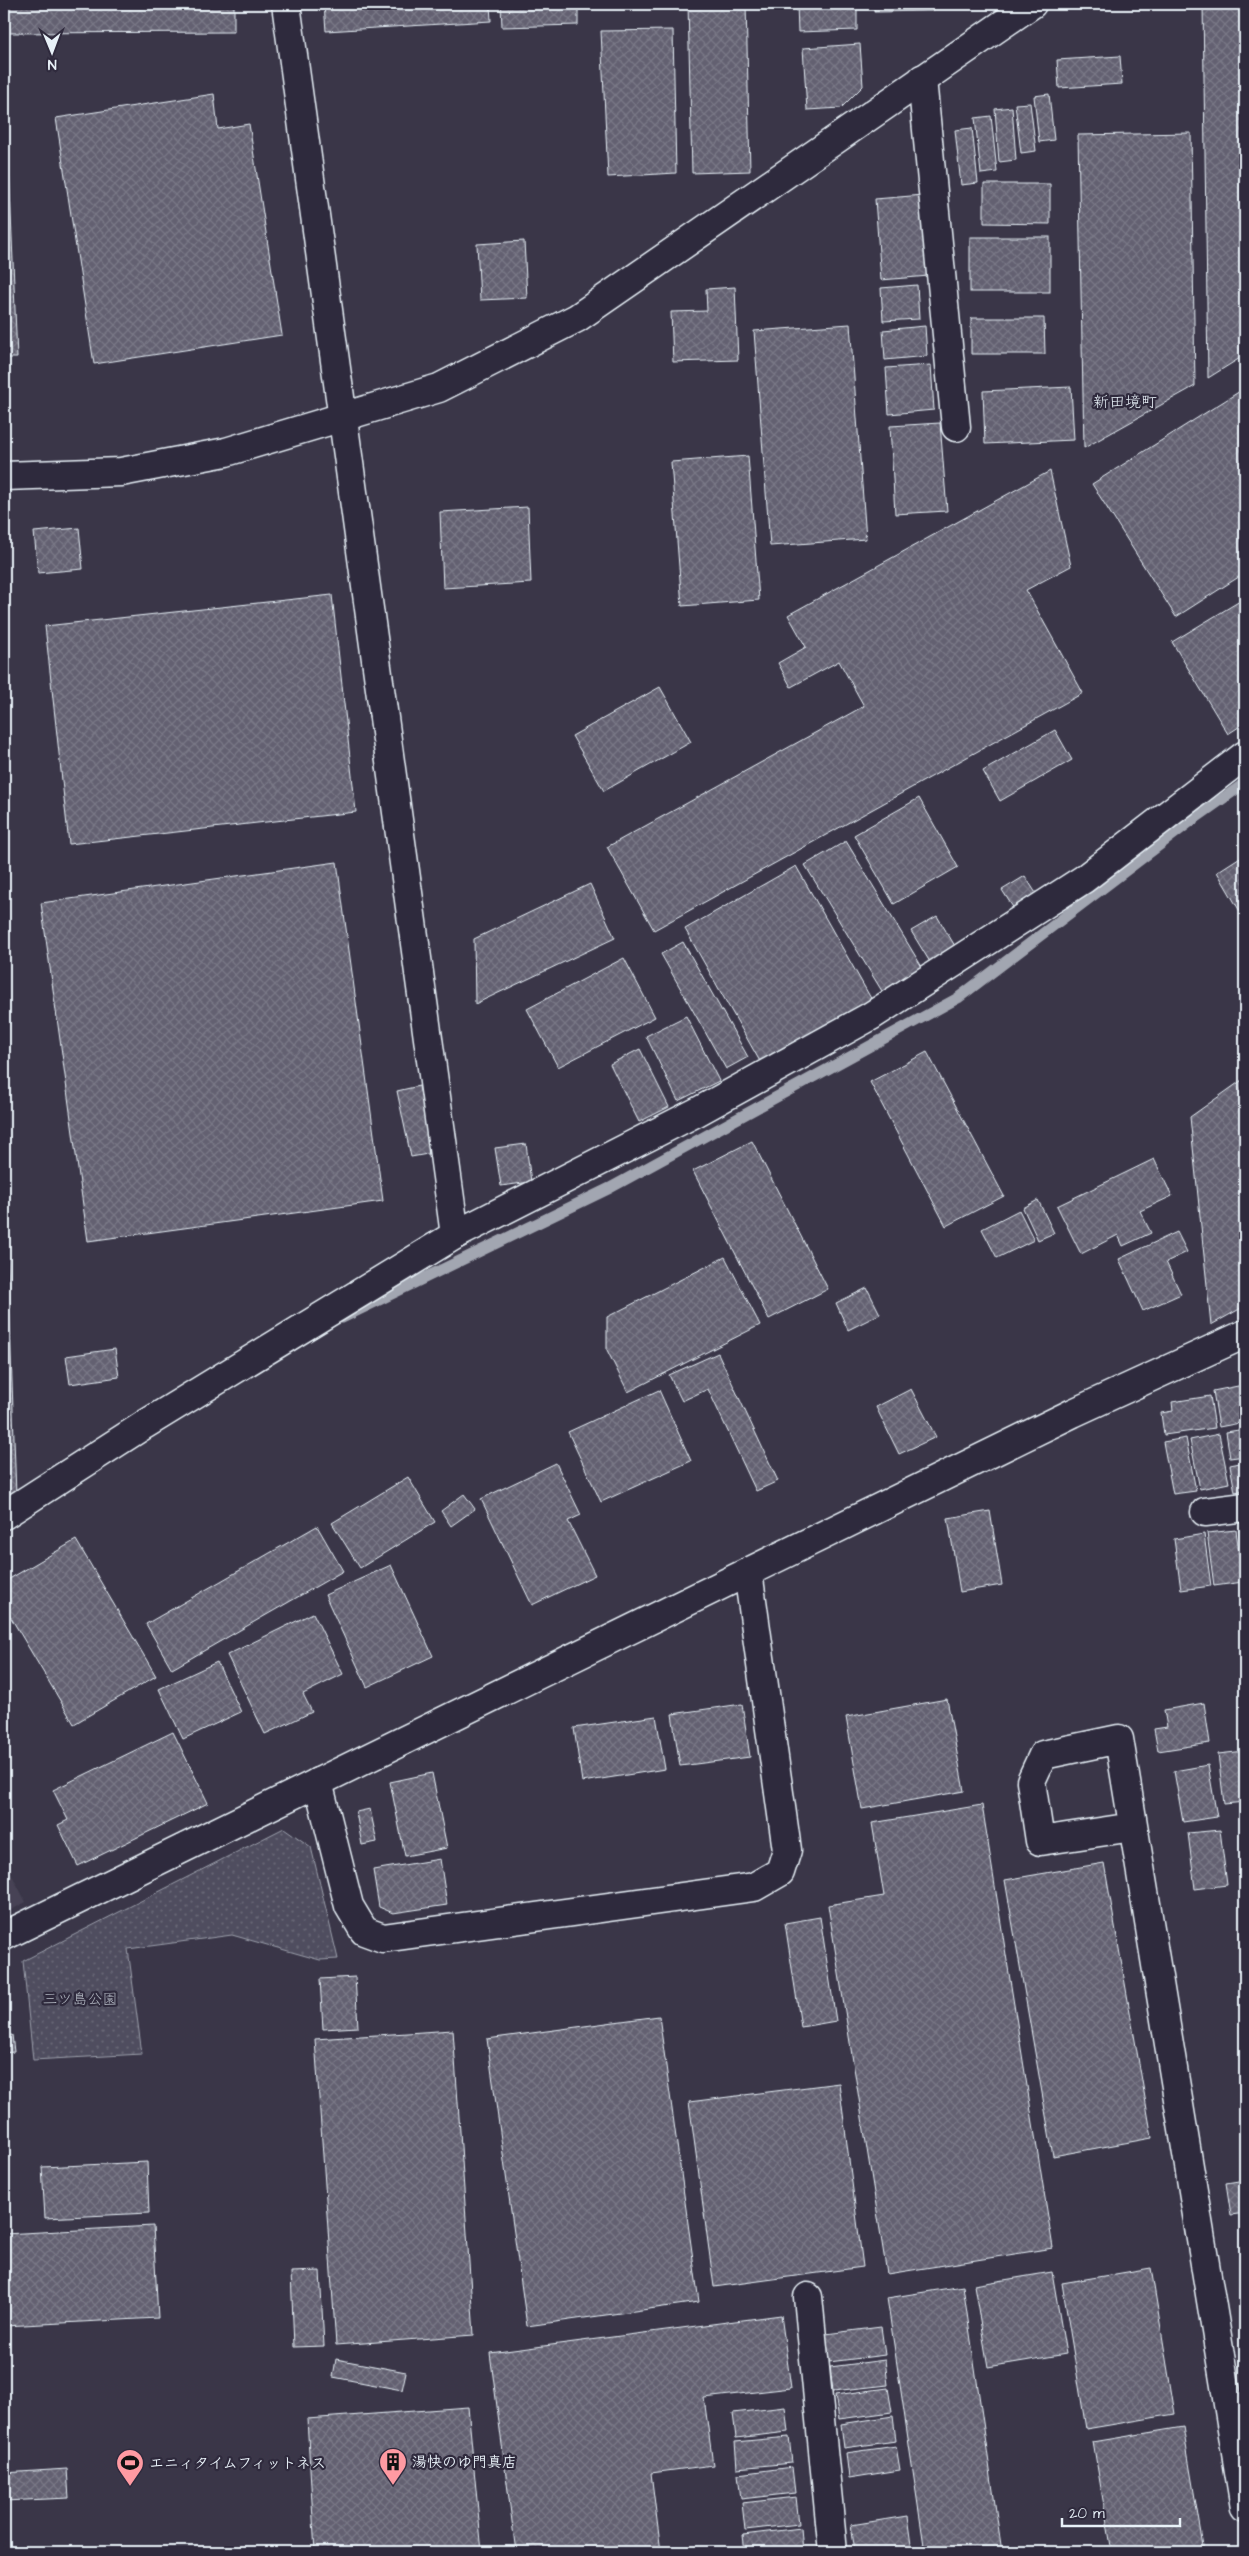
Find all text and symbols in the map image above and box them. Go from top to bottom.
north arrow [28,28,78,78]
text: N [47,54,57,74]
district label: 新田境町 [1093,391,1157,413]
park label: 三ツ島公園 [42,1989,118,2010]
building icon: 湯快のゆ門真店 [378,2447,408,2486]
sports icon: エニィタイムフィットネス [115,2448,145,2487]
place label: 湯快のゆ門真店 [412,2452,517,2473]
place label: エニィタイムフィットネス [149,2453,326,2474]
scale bar [1062,2496,1179,2528]
text: 20 m [1069,2503,1105,2524]

